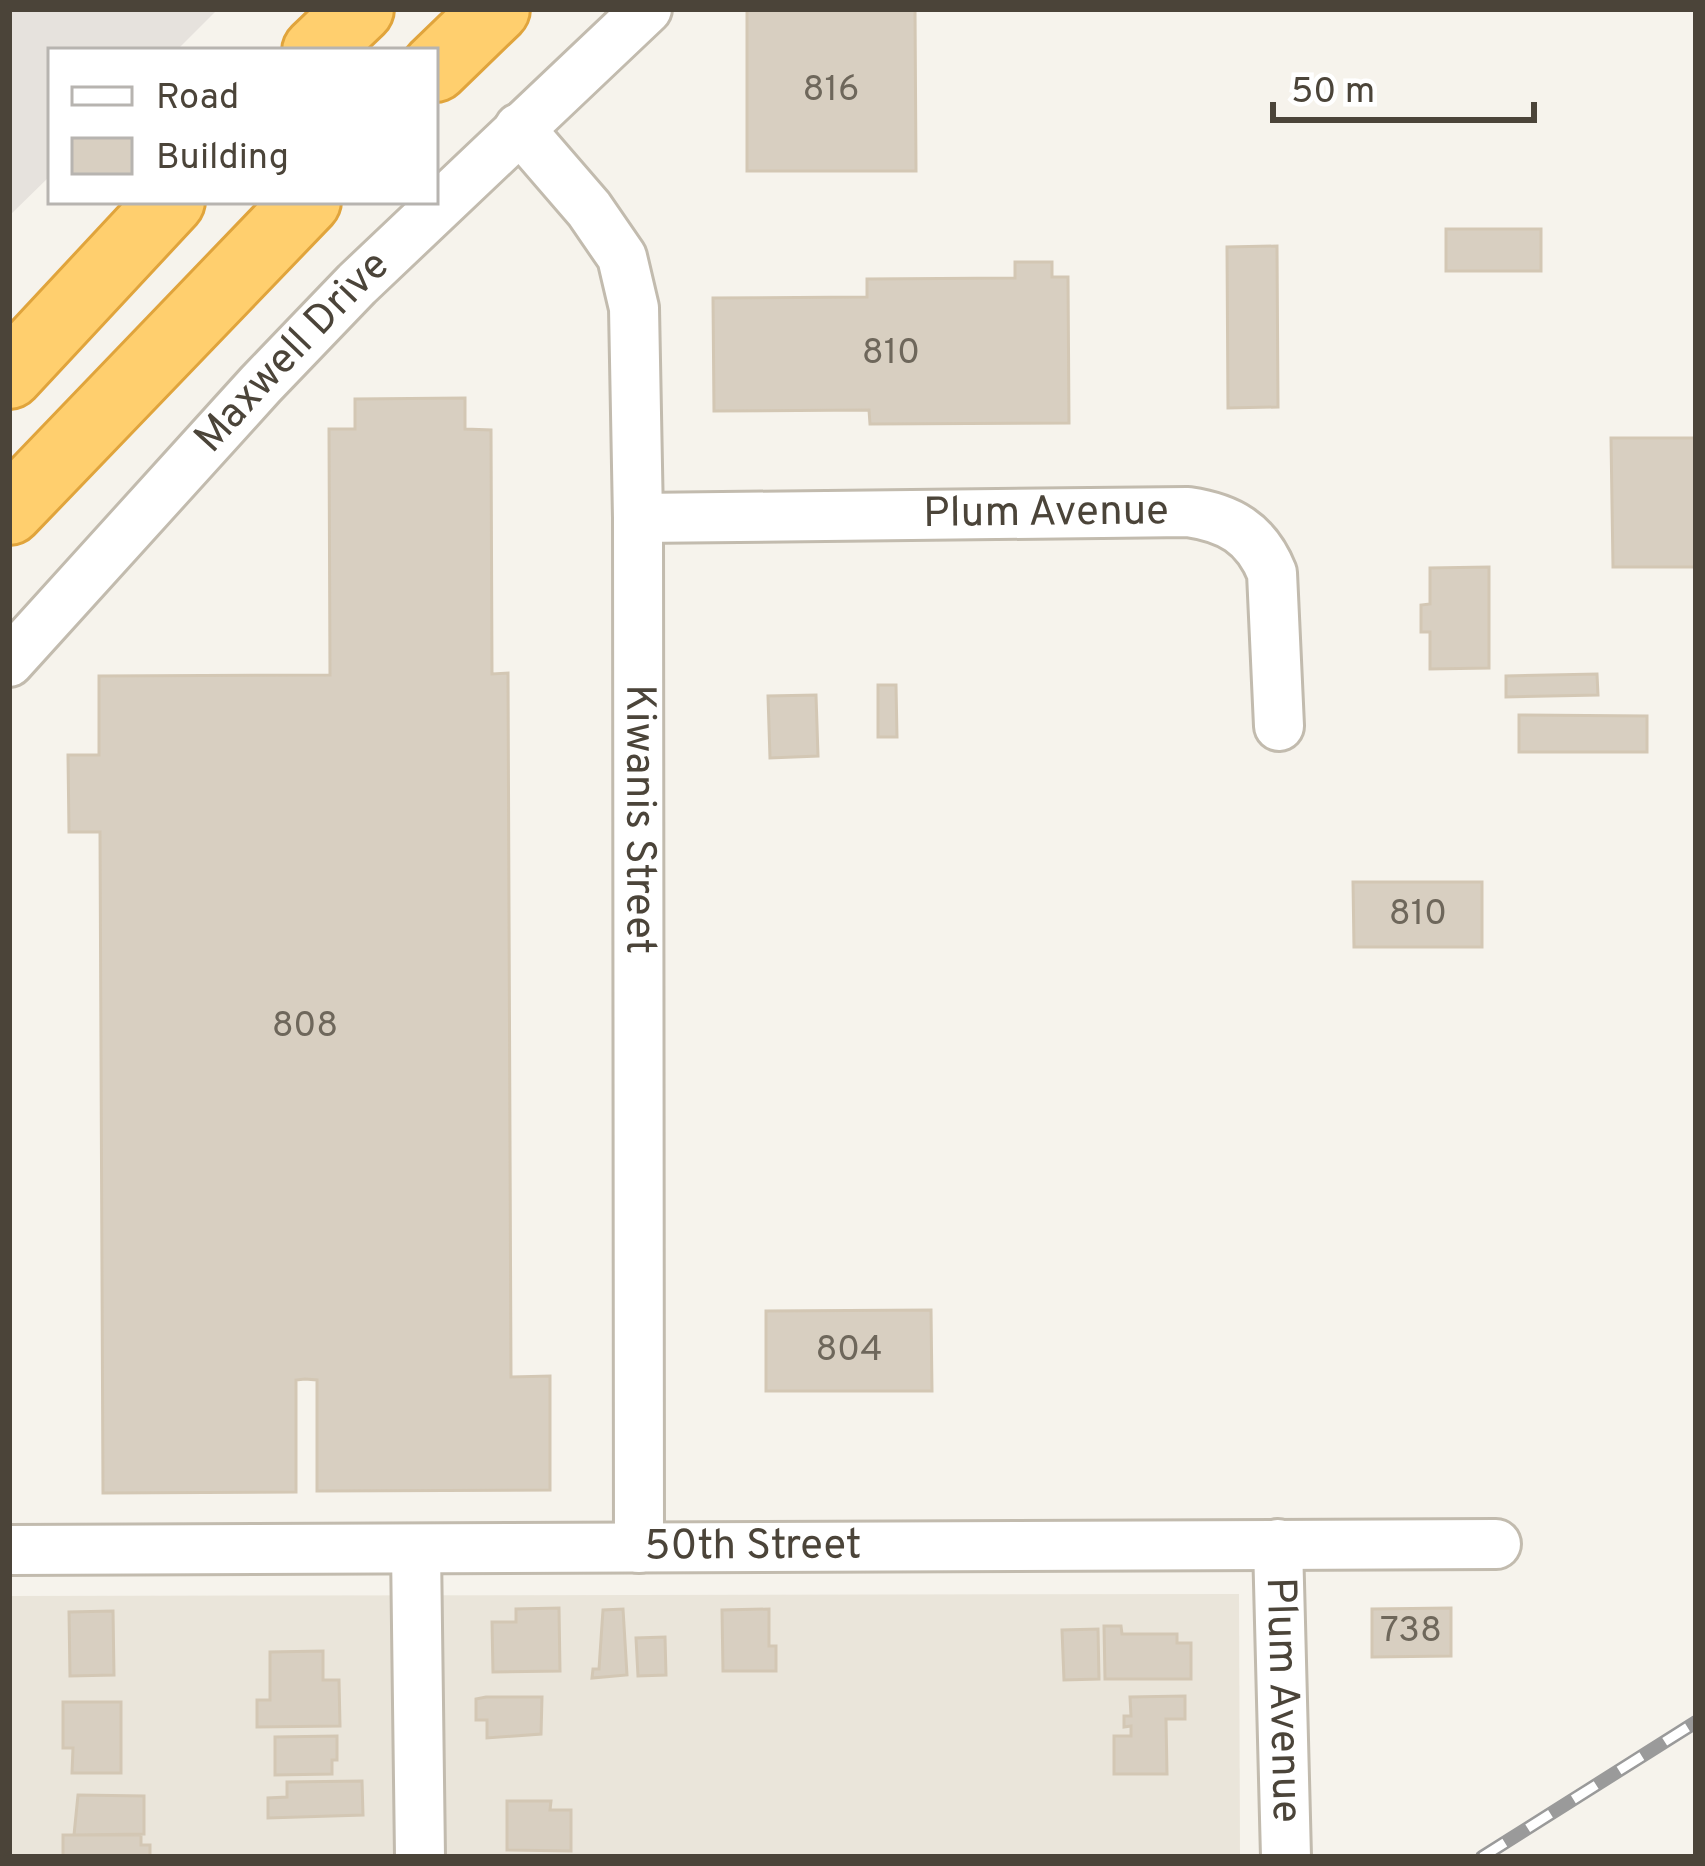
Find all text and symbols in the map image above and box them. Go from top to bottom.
legend [48,48,438,204]
scale bar [1273,48,1534,122]
house number: 816 [803,68,859,114]
text: 50 m [1291,70,1375,116]
text: Road [156,76,239,122]
text: Building [156,136,289,182]
street label: Maxwell Drive [184,240,401,465]
house number: 810 [862,331,920,377]
street label: Plum Avenue [923,486,1169,541]
street label: Kiwanis Street [612,684,665,954]
house number: 810 [1389,892,1447,938]
house number: 808 [272,1004,338,1050]
house number: 804 [815,1328,883,1374]
street label: 50th Street [644,1520,862,1574]
street label: Plum Avenue [1252,1576,1312,1823]
house number: 738 [1380,1609,1442,1655]

